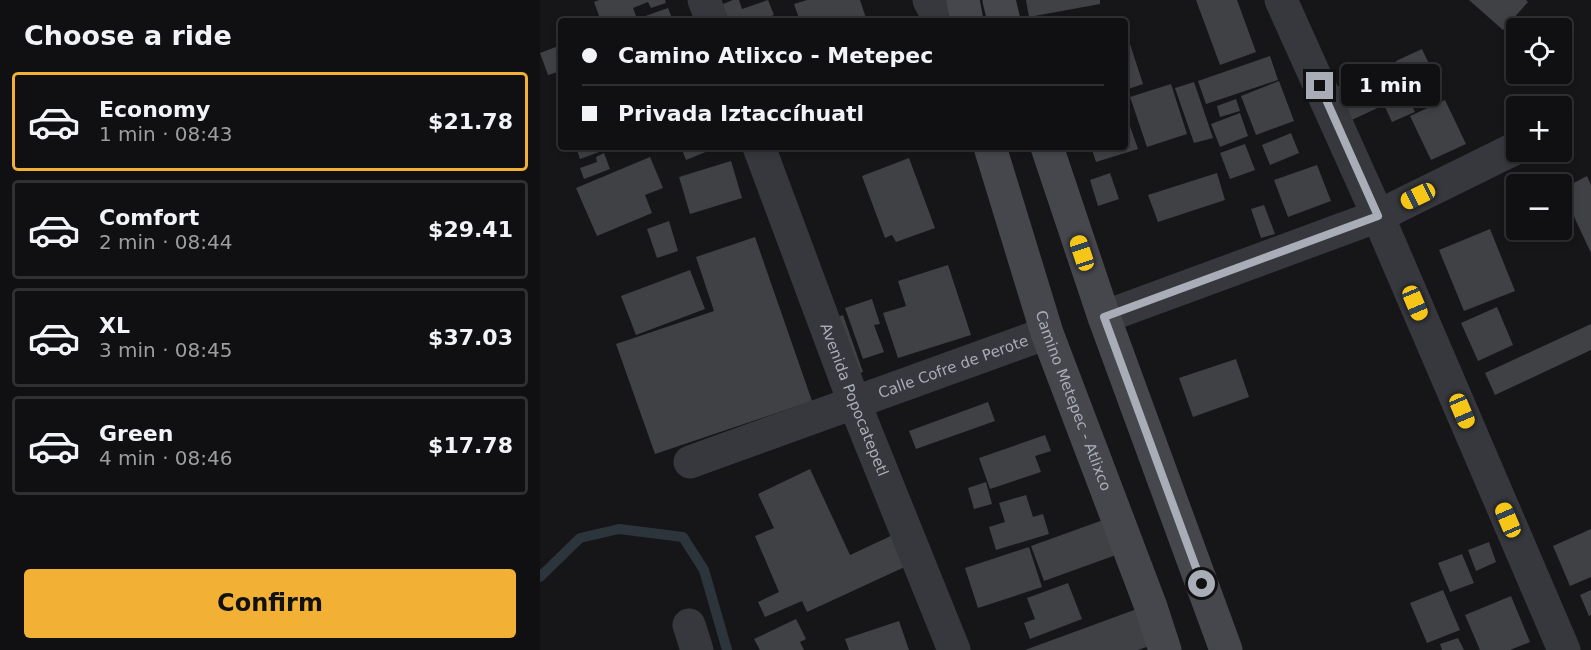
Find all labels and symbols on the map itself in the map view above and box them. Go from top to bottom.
callout: 1 min [1341,65,1440,107]
route end [1306,72,1333,99]
car [1398,180,1438,212]
car [1068,233,1096,273]
car [1400,283,1430,323]
street label: Camino Metepec - Atlixco [1032,308,1115,493]
street label: Avenida Popocatepetl [816,321,892,479]
street label: Calle Cofre de Perote [876,331,1031,402]
car [1447,391,1477,431]
car [1493,500,1523,540]
route start [1188,570,1215,597]

